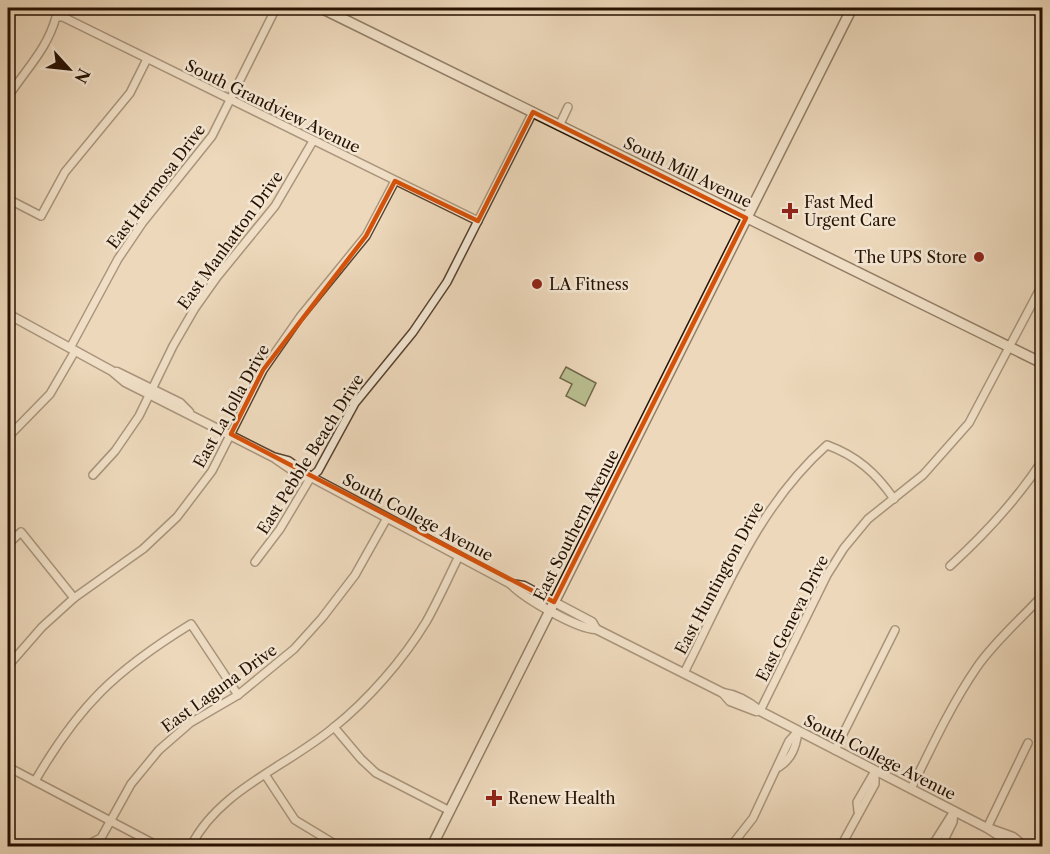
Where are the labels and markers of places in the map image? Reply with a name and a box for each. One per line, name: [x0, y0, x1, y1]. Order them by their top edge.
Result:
place label: Fast Med Urgent Care: [804, 192, 896, 230]
marker: Fast Med Urgent Care: [781, 202, 799, 220]
place label: The UPS Store: [854, 247, 967, 267]
marker: The UPS Store: [972, 250, 986, 264]
place label: LA Fitness: [549, 274, 629, 294]
marker: LA Fitness: [530, 277, 544, 291]
place label: Renew Health: [508, 788, 615, 808]
marker: Renew Health: [485, 789, 503, 807]

